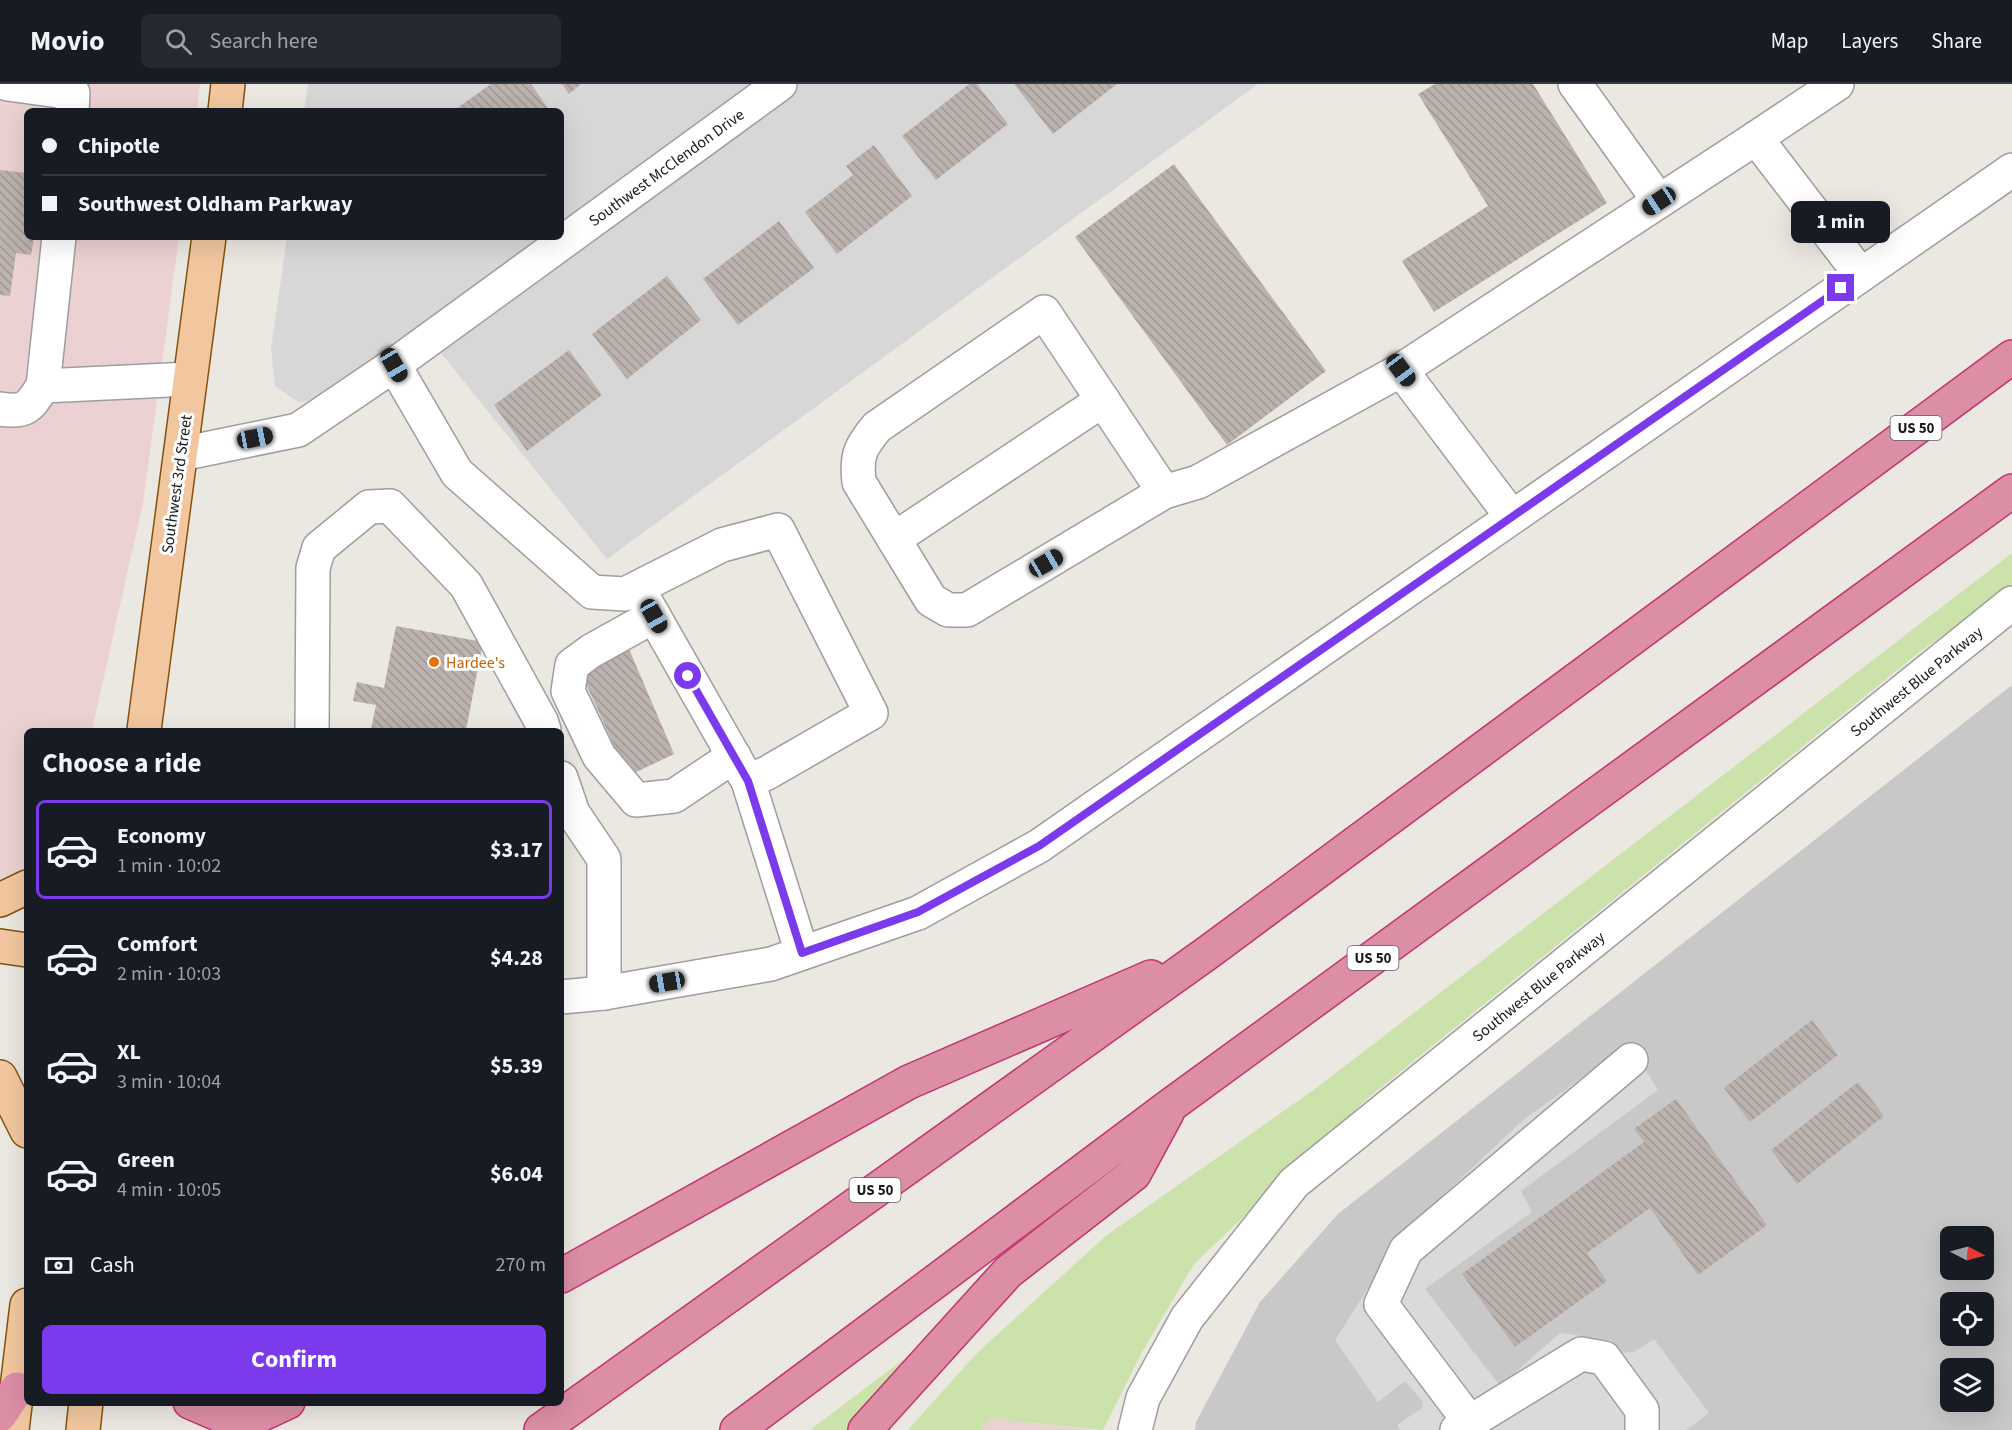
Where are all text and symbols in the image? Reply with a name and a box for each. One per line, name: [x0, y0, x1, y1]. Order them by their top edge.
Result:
search box: [141, 14, 561, 68]
text: Movio: [30, 21, 105, 61]
icon: search: [162, 25, 195, 58]
text: Search here: [210, 25, 318, 57]
text: Map: [1771, 26, 1808, 56]
text: Layers: [1841, 26, 1898, 56]
text: Share: [1931, 26, 1982, 56]
street label: Southwest McClendon Drive: [584, 104, 749, 232]
text: Chipotle: [78, 130, 160, 162]
car: [1639, 184, 1679, 218]
text: Southwest Oldham Parkway: [78, 188, 352, 220]
callout: 1 min: [1792, 201, 1890, 243]
text: 1 min: [1816, 208, 1865, 236]
route end: [1827, 274, 1854, 301]
car: [377, 345, 411, 385]
car: [1383, 350, 1419, 390]
street label: Southwest 3rd Street: [156, 413, 198, 555]
road number: US 50: [1890, 416, 1942, 440]
car: [236, 426, 274, 450]
car: [1026, 546, 1066, 580]
car: [637, 596, 671, 636]
street label: Southwest Blue Parkway: [1846, 621, 1988, 742]
place label: Hardee's: [446, 652, 505, 674]
marker: Hardee's: [427, 655, 441, 669]
route start: [674, 662, 701, 689]
text: Choose a ride: [42, 744, 202, 783]
text: Economy: [117, 820, 206, 852]
icon: car: [45, 823, 99, 877]
text: $3.17: [490, 834, 543, 866]
text: 1 min · 10:02: [117, 852, 221, 880]
street label: Southwest Blue Parkway: [1468, 926, 1610, 1047]
text: Comfort: [117, 928, 198, 960]
icon: car: [45, 931, 99, 985]
text: $4.28: [490, 942, 543, 974]
road number: US 50: [1348, 946, 1398, 970]
text: 2 min · 10:03: [117, 960, 221, 988]
car: [648, 970, 686, 994]
text: XL: [117, 1036, 141, 1068]
icon: car: [45, 1039, 99, 1093]
text: $5.39: [490, 1050, 543, 1082]
text: 3 min · 10:04: [117, 1068, 221, 1096]
text: Green: [117, 1144, 175, 1176]
icon: car: [45, 1147, 99, 1201]
text: $6.04: [490, 1158, 543, 1190]
text: 4 min · 10:05: [117, 1176, 221, 1204]
road number: US 50: [850, 1178, 900, 1202]
north arrow: [1940, 1226, 1994, 1280]
map controls: [1940, 1226, 1994, 1412]
icon: cash: [42, 1249, 75, 1282]
text: Cash: [90, 1249, 135, 1281]
text: 270 m: [496, 1251, 546, 1279]
button: locate: [1940, 1292, 1994, 1346]
button: Confirm: [42, 1325, 546, 1394]
button: layers: [1940, 1358, 1994, 1412]

